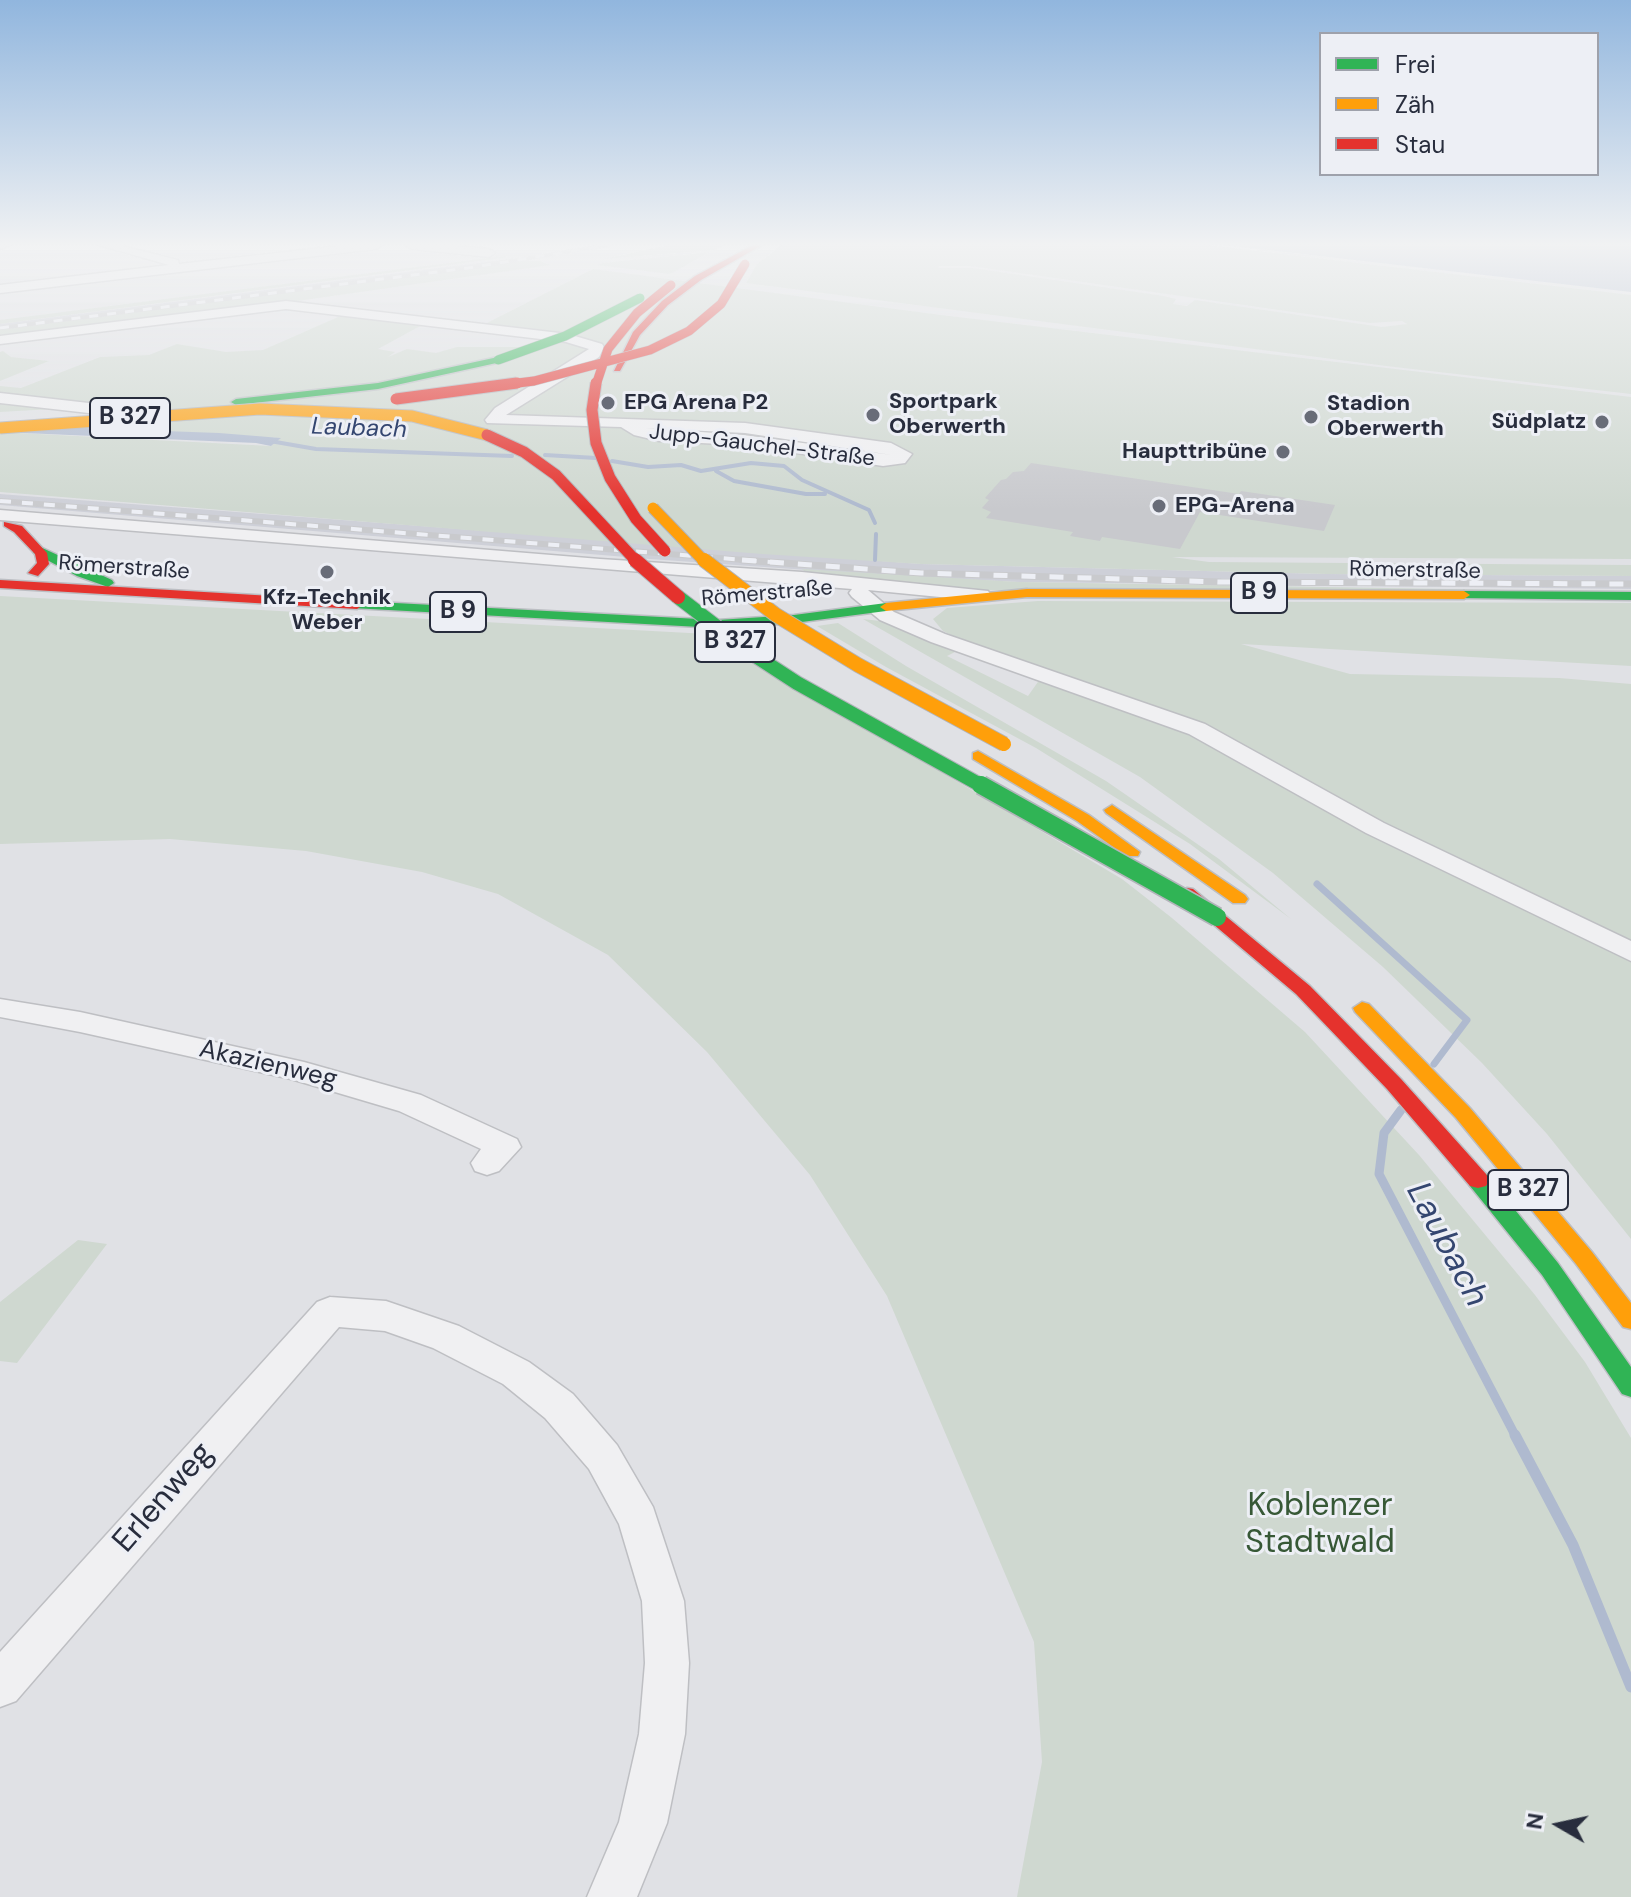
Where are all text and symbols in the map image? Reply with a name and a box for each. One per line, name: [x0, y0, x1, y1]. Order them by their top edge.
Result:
legend: [1319, 32, 1599, 176]
text: Frei: [1395, 49, 1436, 80]
text: Zäh: [1395, 89, 1435, 120]
text: Stau: [1395, 129, 1445, 160]
place label: Sportpark Oberwerth: [889, 389, 1006, 440]
place label: EPG Arena P2: [624, 390, 768, 416]
place label: Stadion Oberwerth: [1327, 391, 1444, 442]
marker: EPG Arena P2: [599, 394, 617, 412]
road number: B 327: [90, 398, 170, 438]
marker: Sportpark Oberwerth: [864, 406, 882, 424]
marker: Stadion Oberwerth: [1302, 408, 1320, 426]
place label: Südplatz: [1491, 409, 1586, 435]
water label: Laubach: [311, 413, 407, 445]
marker: Südplatz: [1593, 413, 1611, 431]
street label: Jupp-Gauchel-Straße: [648, 419, 876, 473]
place label: Haupttribüne: [1122, 439, 1267, 465]
marker: Haupttribüne: [1274, 443, 1292, 461]
place label: EPG-Arena: [1175, 493, 1295, 519]
marker: EPG-Arena: [1150, 497, 1168, 515]
street label: Römerstraße: [57, 550, 191, 586]
street label: Römerstraße: [1349, 557, 1481, 585]
marker: Kfz-Technik Weber: [318, 563, 336, 581]
road number: B 9: [1231, 573, 1287, 613]
street label: Römerstraße: [700, 575, 834, 613]
place label: Kfz-Technik Weber: [263, 585, 391, 636]
road number: B 9: [430, 592, 486, 632]
road number: B 327: [695, 622, 775, 662]
street label: Akazienweg: [196, 1034, 340, 1096]
road number: B 327: [1488, 1170, 1568, 1210]
water label: Laubach: [1396, 1176, 1496, 1314]
street label: Erlenweg: [106, 1435, 222, 1561]
park label: Koblenzer Stadtwald: [1245, 1488, 1395, 1563]
north arrow: [1519, 1785, 1599, 1865]
text: N: [1519, 1811, 1550, 1831]

